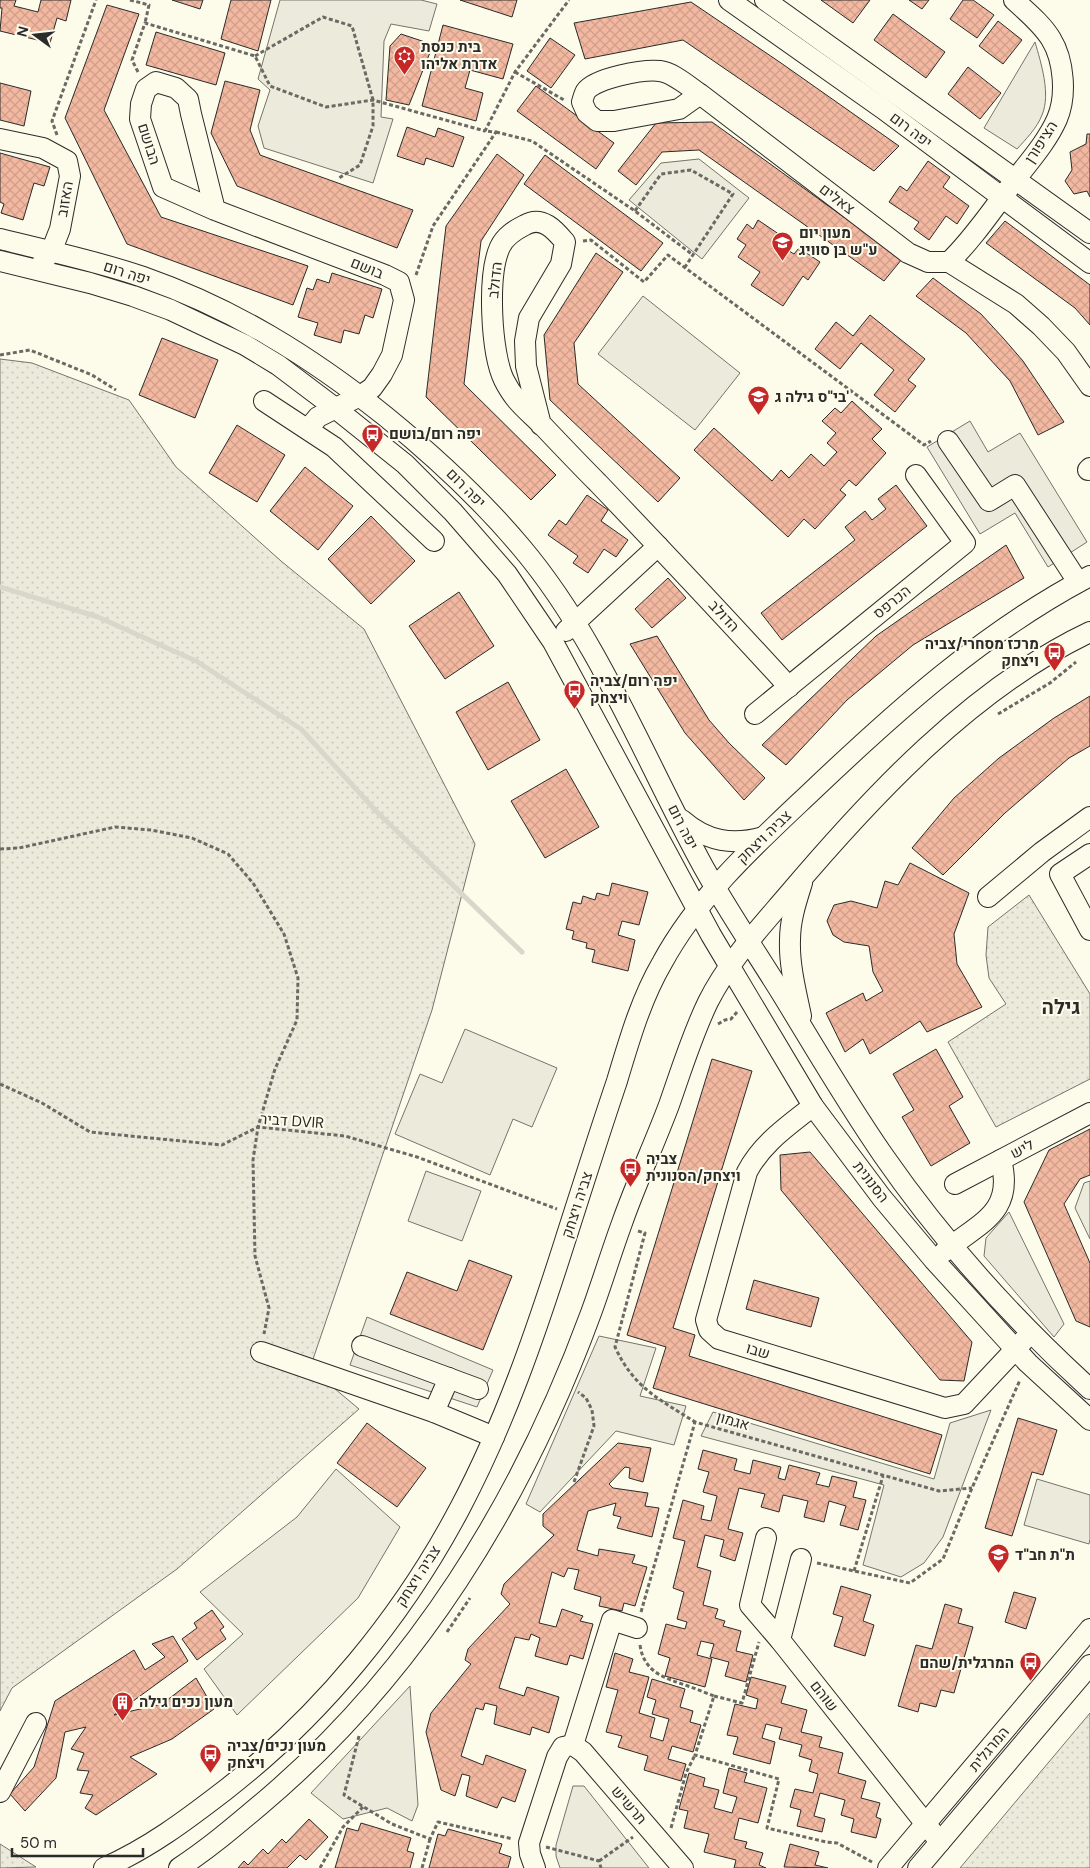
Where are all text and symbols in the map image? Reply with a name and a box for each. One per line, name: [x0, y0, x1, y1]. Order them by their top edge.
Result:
north arrow: [10, 10, 60, 60]
text: N: [12, 24, 32, 39]
place label: בית כנסת אדרת אליהו: [421, 37, 497, 74]
synagogue icon: בית כנסת אדרת אליהו: [393, 44, 417, 75]
street label: יפה רום: [886, 108, 936, 152]
street label: הציפורן: [1020, 117, 1062, 167]
street label: הבושם: [133, 121, 165, 167]
street label: האזוב: [52, 179, 78, 219]
street label: צאלים: [815, 179, 859, 219]
place label: מעון יום ע"ש בן סוויג: [799, 223, 878, 260]
school or university icon: מעון יום ע"ש בן סוויג: [771, 230, 795, 261]
street label: בושם: [348, 252, 386, 284]
street label: יפה רום: [101, 256, 153, 290]
street label: הדולב: [483, 261, 507, 299]
school or university icon: בי"ס גילה ג': [747, 385, 771, 416]
place label: בי"ס גילה ג': [775, 387, 849, 407]
bus stop icon: יפה רום/בושם: [361, 422, 385, 453]
place label: יפה רום/בושם: [389, 424, 481, 444]
street label: יפה רום: [442, 464, 490, 512]
street label: הכרפס: [869, 581, 915, 623]
street label: הדולב: [704, 596, 744, 636]
place label: מרכז מסחרי/צביה ויצחק: [925, 634, 1039, 671]
bus stop icon: מרכז מסחרי/צביה ויצחק: [1043, 641, 1067, 672]
place label: יפה רום/צביה ויצחק: [590, 671, 678, 708]
bus stop icon: יפה רום/צביה ויצחק: [562, 678, 586, 709]
street label: יפה רום: [663, 801, 703, 853]
street label: צביה ויצחק: [732, 806, 796, 868]
district label: גילה: [1042, 994, 1080, 1020]
street label: דביר DVIR: [259, 1109, 325, 1133]
street label: ליש: [1007, 1134, 1038, 1163]
place label: צביה ויצחק/הסנונית: [646, 1149, 741, 1186]
bus stop icon: צביה ויצחק/הסנונית: [618, 1156, 642, 1187]
street label: הסנונית: [848, 1157, 894, 1207]
street label: צביה ויצחק: [557, 1169, 597, 1241]
street label: שבו: [743, 1338, 773, 1364]
street label: אגמון: [714, 1407, 752, 1435]
street label: צביה ויצחק: [391, 1542, 445, 1610]
school or university icon: ת"ת חב"ד: [987, 1543, 1011, 1574]
place label: ת"ת חב"ד: [1015, 1545, 1075, 1565]
bus stop icon: המרגלית/שהם: [1018, 1651, 1042, 1682]
place label: המרגלית/שהם: [919, 1653, 1014, 1673]
street label: שוהם: [805, 1676, 843, 1716]
building icon: מעון נכים גילה: [111, 1690, 135, 1721]
place label: מעון נכים גילה: [139, 1692, 233, 1712]
street label: המרגלית: [964, 1722, 1014, 1776]
place label: מעון נכים/צביה ויצחק: [227, 1736, 326, 1773]
bus stop icon: מעון נכים/צביה ויצחק: [199, 1743, 223, 1774]
street label: תרשיש: [607, 1781, 651, 1829]
scale bar: [12, 1826, 144, 1858]
text: 50 m: [20, 1833, 57, 1853]

